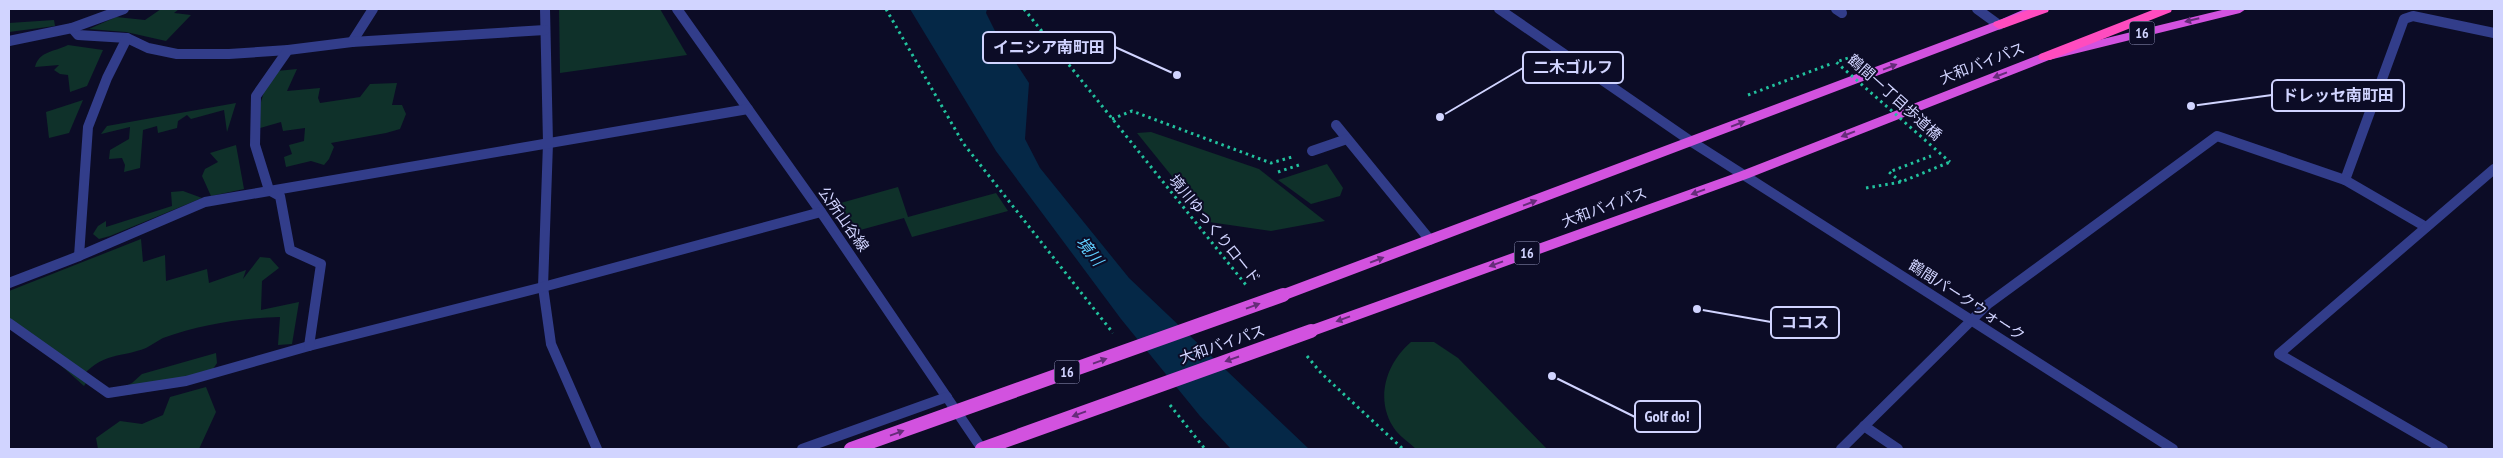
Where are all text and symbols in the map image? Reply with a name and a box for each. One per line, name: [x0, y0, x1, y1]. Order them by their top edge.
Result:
one-way arrow: [2185, 17, 2200, 25]
road number: 16: [2130, 22, 2154, 44]
callout: イニシア南町田: [983, 32, 1115, 63]
text: イニシア南町田: [993, 37, 1105, 57]
street label: 大和バイパス: [1937, 38, 2027, 88]
street label: 鶴間一丁目歩道橋: [1844, 50, 1946, 144]
callout: 二木ゴルフ: [1523, 52, 1623, 83]
text: 二木ゴルフ: [1533, 57, 1613, 77]
one-way arrow: [1882, 62, 1897, 70]
one-way arrow: [1992, 72, 2007, 79]
callout: ドレッセ南町田: [2272, 80, 2404, 111]
text: ドレッセ南町田: [2282, 85, 2394, 105]
one-way arrow: [1731, 120, 1745, 128]
one-way arrow: [1840, 130, 1855, 138]
street label: 境川ゆっくりロード: [1165, 171, 1265, 287]
street label: 公所山谷線: [815, 183, 873, 255]
street label: 大和バイパス: [1559, 183, 1649, 231]
one-way arrow: [1690, 188, 1705, 196]
one-way arrow: [1522, 199, 1537, 206]
water label: 境川: [1072, 232, 1109, 271]
road number: 16: [1514, 242, 1540, 264]
street label: 鶴間パークウォーク: [1905, 255, 2029, 345]
one-way arrow: [1370, 256, 1385, 263]
one-way arrow: [1488, 260, 1503, 268]
one-way arrow: [1246, 302, 1261, 310]
callout: ココス: [1771, 307, 1839, 338]
text: ココス: [1781, 312, 1829, 332]
one-way arrow: [1335, 315, 1350, 323]
street label: 大和バイパス: [1176, 320, 1268, 368]
one-way arrow: [1224, 355, 1239, 363]
one-way arrow: [1093, 357, 1108, 365]
road number: 16: [1054, 361, 1080, 384]
callout: Golf do!: [1635, 401, 1700, 432]
text: Golf do!: [1645, 406, 1689, 426]
one-way arrow: [1071, 410, 1086, 418]
one-way arrow: [890, 429, 905, 436]

